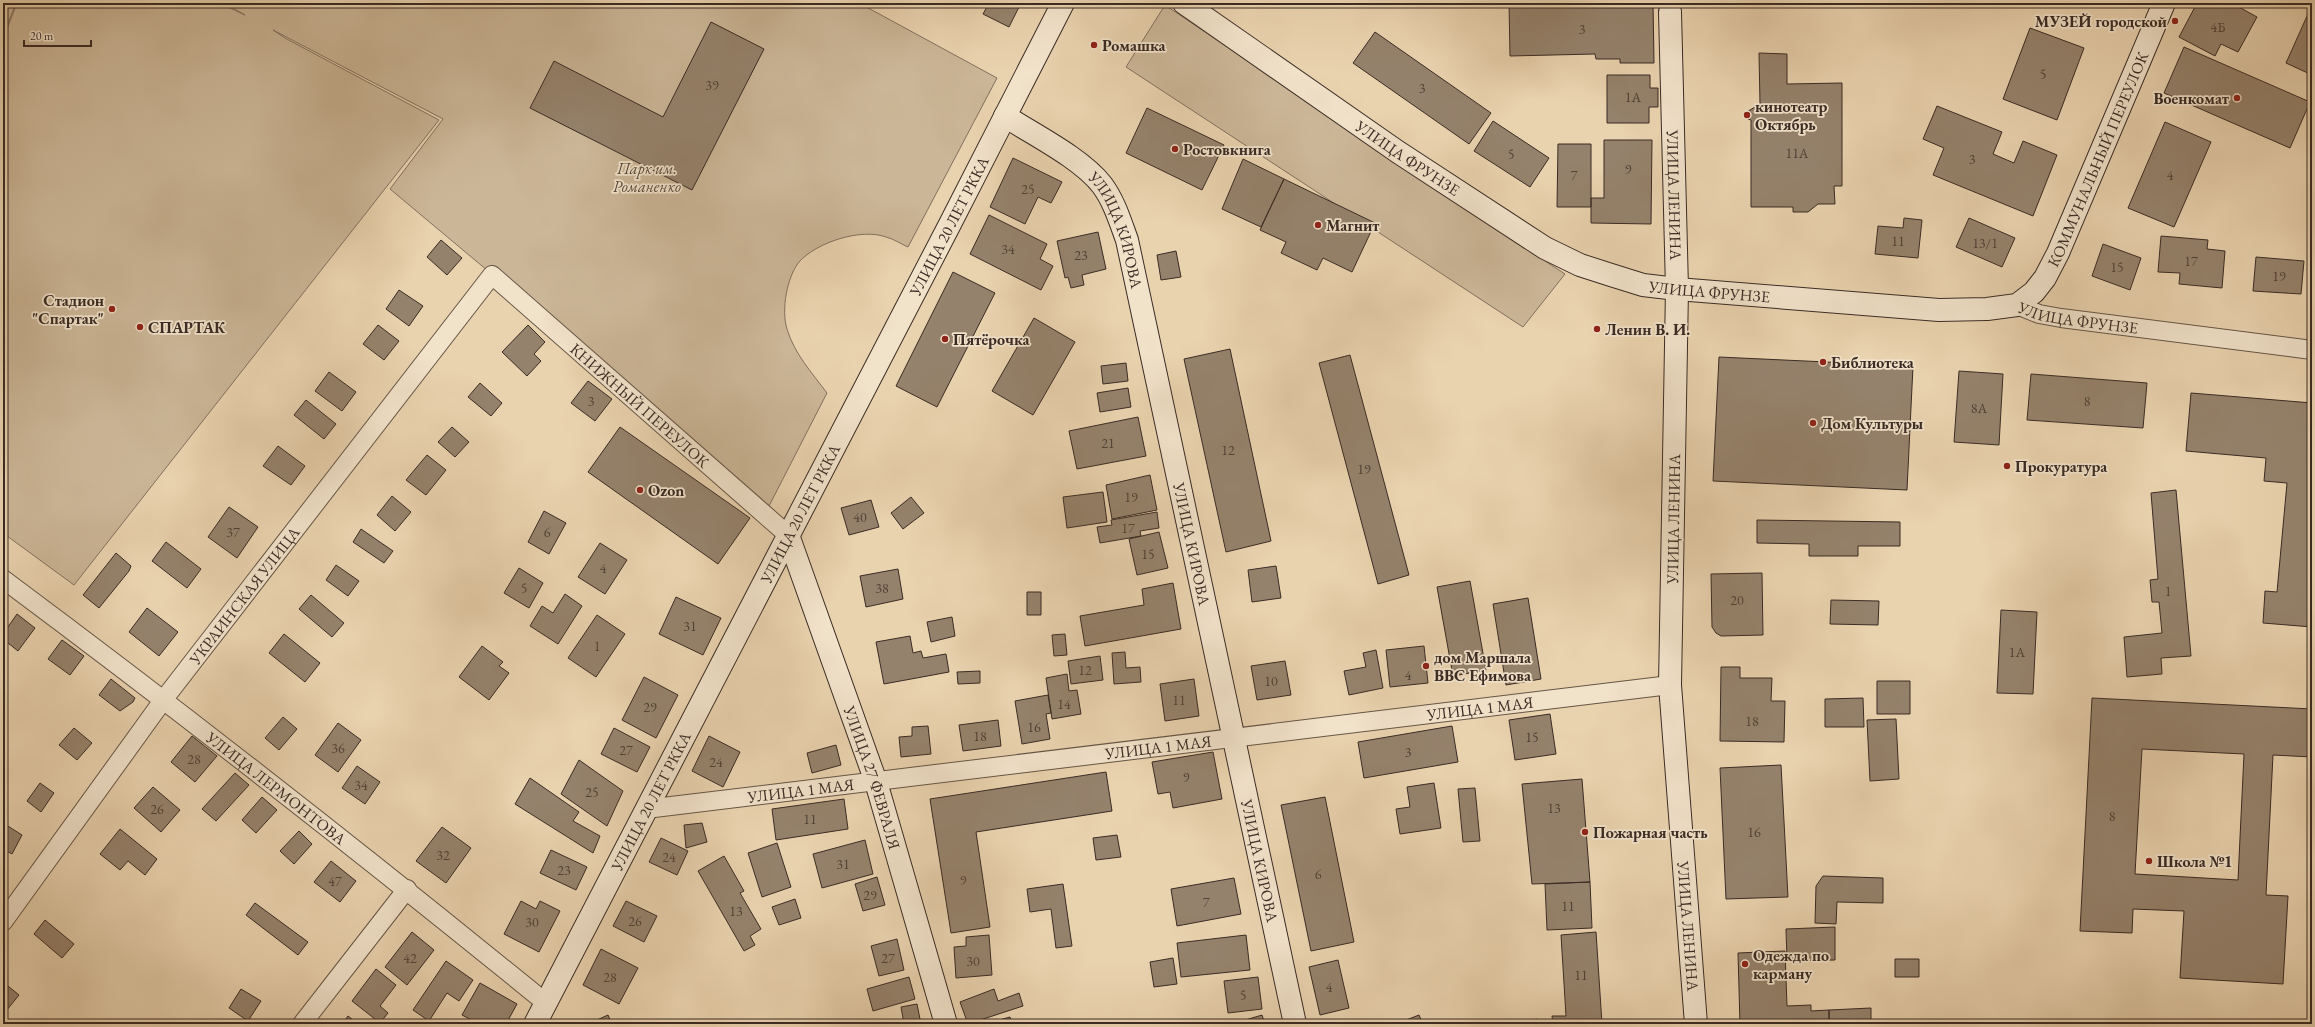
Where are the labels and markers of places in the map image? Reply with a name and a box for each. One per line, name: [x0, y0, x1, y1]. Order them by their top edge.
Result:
place label: МУЗЕЙ городской: [2035, 11, 2168, 32]
marker: МУЗЕЙ городской: [2170, 16, 2180, 26]
place label: Ромашка: [1102, 35, 1167, 56]
marker: Ромашка: [1089, 40, 1099, 50]
place label: Военкомат: [2154, 88, 2230, 109]
marker: Военкомат: [2232, 93, 2242, 103]
place label: кинотеатр Октябрь: [1755, 96, 1827, 135]
marker: кинотеатр Октябрь: [1742, 110, 1752, 120]
place label: Ростовкнига: [1183, 139, 1272, 160]
marker: Ростовкнига: [1170, 144, 1180, 154]
place label: Магнит: [1326, 215, 1380, 236]
marker: Магнит: [1313, 220, 1323, 230]
place label: Стадион "Спартак": [32, 290, 104, 329]
marker: Стадион "Спартак": [107, 304, 117, 314]
place label: СПАРТАК: [148, 317, 226, 338]
place label: Ленин В. И.: [1605, 319, 1690, 340]
marker: СПАРТАК: [135, 322, 145, 332]
marker: Ленин В. И.: [1592, 324, 1602, 334]
place label: Пятёрочка: [953, 329, 1031, 350]
marker: Пятёрочка: [940, 334, 950, 344]
place label: Библиотека: [1831, 352, 1915, 373]
marker: Библиотека: [1818, 357, 1828, 367]
place label: Дом Культуры: [1821, 413, 1924, 434]
marker: Дом Культуры: [1808, 418, 1818, 428]
place label: Прокуратура: [2015, 456, 2108, 477]
marker: Прокуратура: [2002, 461, 2012, 471]
place label: Ozon: [648, 480, 684, 501]
marker: Ozon: [635, 485, 645, 495]
place label: дом Маршала ВВС Ефимова: [1434, 647, 1532, 686]
marker: дом Маршала ВВС Ефимова: [1421, 661, 1431, 671]
place label: Пожарная часть: [1593, 822, 1708, 843]
marker: Пожарная часть: [1580, 827, 1590, 837]
place label: Школа №1: [2157, 851, 2233, 872]
marker: Школа №1: [2144, 856, 2154, 866]
place label: Одежда по карману: [1753, 945, 1829, 984]
marker: Одежда по карману: [1740, 959, 1750, 969]

